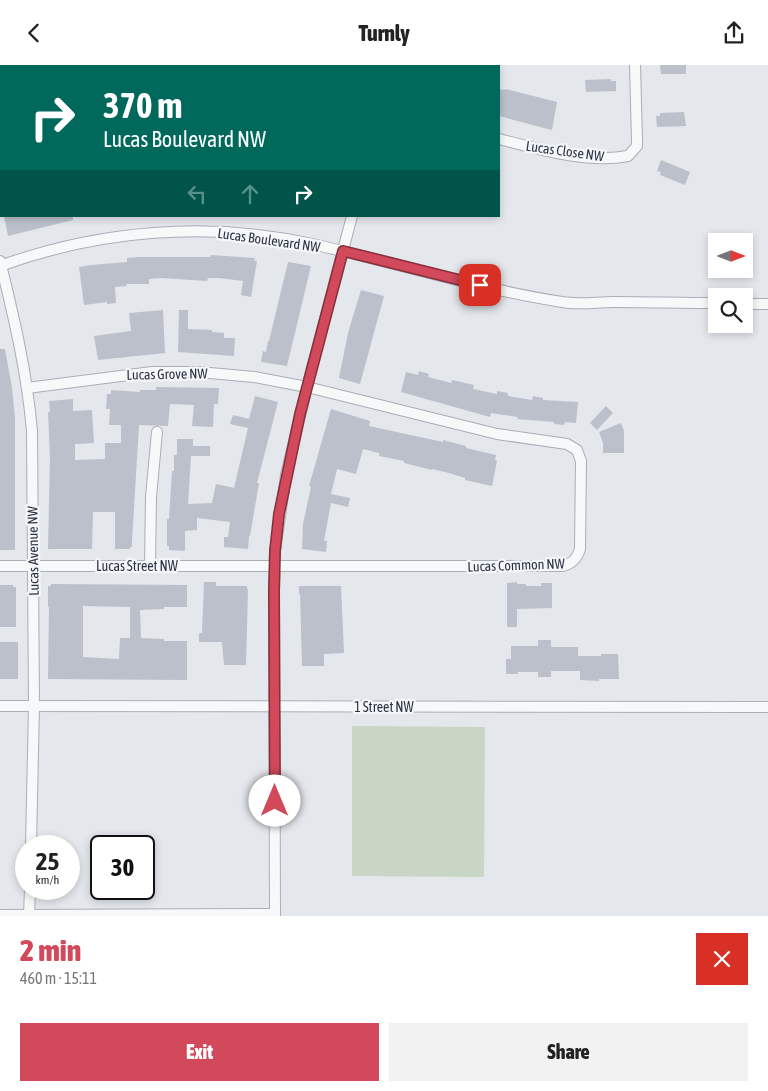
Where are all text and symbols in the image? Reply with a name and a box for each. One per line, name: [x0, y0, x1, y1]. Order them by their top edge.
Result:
icon: back: [20, 19, 48, 47]
icon: share: [720, 19, 748, 47]
text: Turnly: [358, 20, 410, 46]
icon: right: [20, 85, 85, 150]
text: 370 m: [103, 85, 182, 125]
text: Lucas Boulevard NW: [103, 126, 266, 152]
street label: Lucas Close NW: [525, 138, 606, 165]
icon: left: [183, 180, 211, 208]
icon: ahead: [236, 180, 264, 208]
icon: right: [289, 180, 317, 208]
street label: Lucas Boulevard NW: [217, 225, 322, 255]
north arrow: [708, 233, 752, 277]
map controls: [708, 233, 753, 333]
pin: [459, 264, 501, 306]
icon: arrive: [466, 271, 494, 299]
button: search: [708, 288, 753, 333]
street label: Lucas Grove NW: [126, 365, 208, 383]
street label: Lucas Avenue NW: [24, 505, 42, 596]
street label: Lucas Common NW: [467, 555, 566, 575]
street label: Lucas Street NW: [96, 558, 179, 574]
street label: 1 Street NW: [354, 699, 415, 715]
position arrow: [248, 774, 300, 826]
speed limit sign: 30: [90, 835, 155, 900]
text: 25: [36, 847, 59, 875]
text: km/h: [36, 873, 59, 887]
text: 2 min: [20, 933, 81, 967]
button: close: [696, 933, 748, 985]
text: 460 m · 15:11: [20, 969, 97, 987]
button: Exit: [20, 1023, 379, 1081]
button: Share: [389, 1023, 748, 1081]

